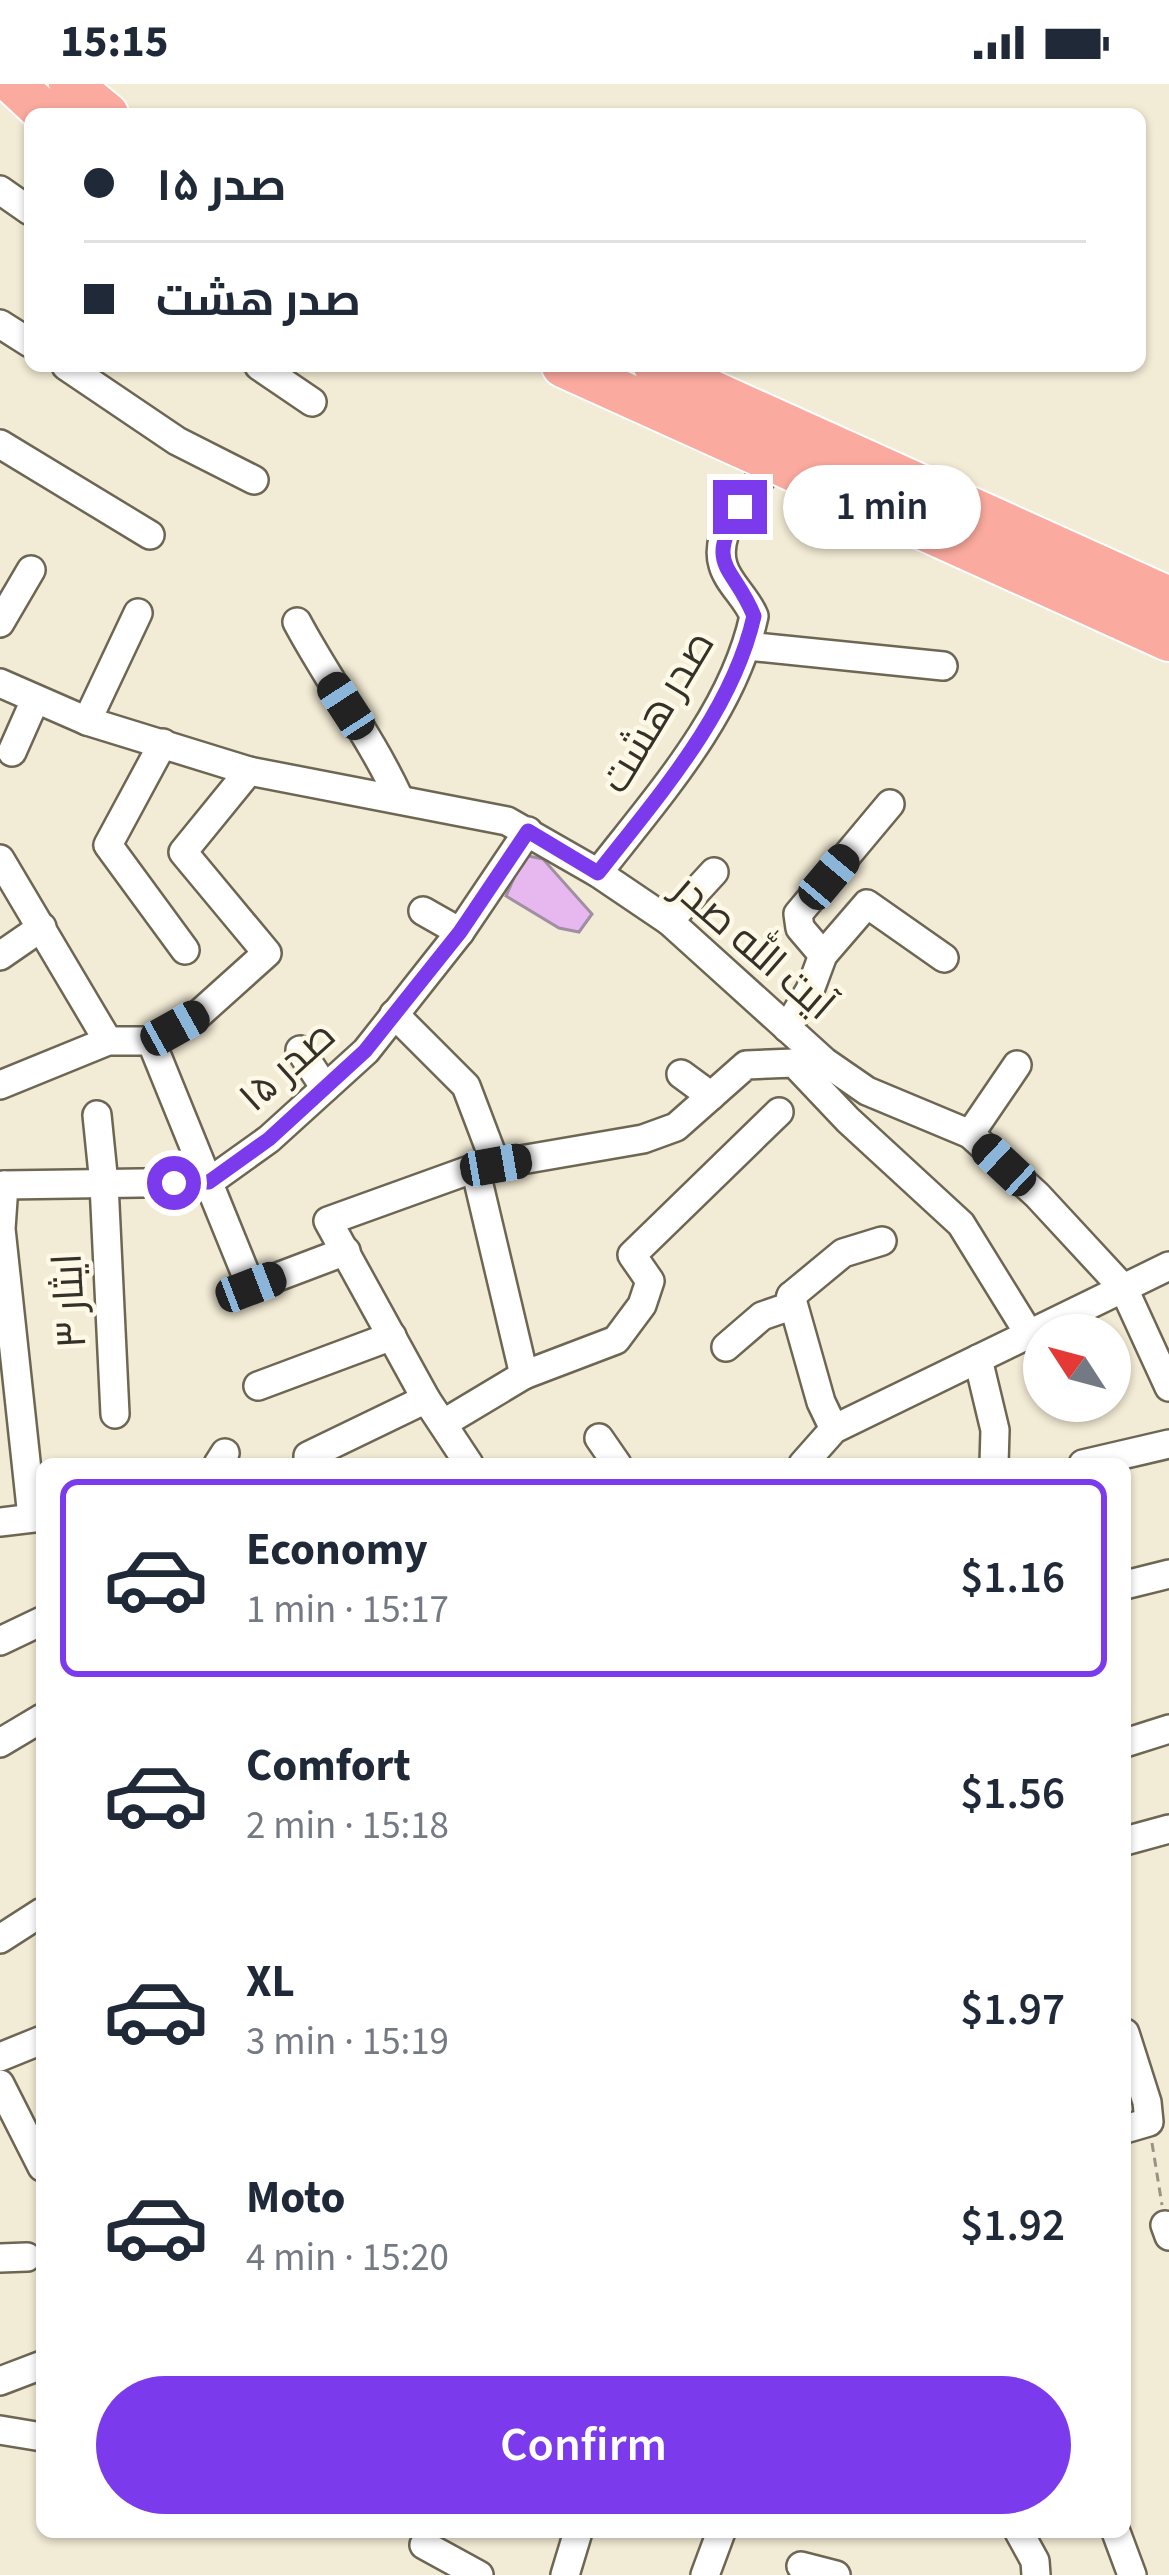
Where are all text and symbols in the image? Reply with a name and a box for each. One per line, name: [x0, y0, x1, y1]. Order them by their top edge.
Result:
text: 15:15: [60, 10, 169, 74]
text: صدر ۱۵: [156, 154, 286, 218]
text: صدر هشت: [156, 269, 361, 333]
callout: 1 min: [782, 465, 980, 549]
text: 1 min: [836, 479, 928, 535]
route end: [713, 480, 767, 534]
street label: صدر هشت: [586, 619, 730, 805]
car: [311, 666, 381, 746]
car: [792, 838, 866, 916]
street label: آیت الله صدر: [658, 859, 848, 1035]
car: [135, 995, 215, 1061]
street label: صدر ۱۵: [226, 1007, 349, 1126]
car: [965, 1127, 1043, 1203]
car: [457, 1141, 535, 1189]
route start: [147, 1156, 201, 1210]
street label: ایثار ۳: [38, 1252, 102, 1350]
car: [211, 1257, 291, 1317]
north arrow: [1023, 1314, 1131, 1422]
map controls: [1023, 1314, 1131, 1422]
text: Economy: [246, 1518, 428, 1582]
icon: car: [102, 1524, 210, 1632]
text: $1.16: [960, 1546, 1065, 1610]
text: 1 min · 15:17: [246, 1582, 449, 1638]
text: Comfort: [246, 1734, 411, 1798]
icon: car: [102, 1740, 210, 1848]
text: $1.56: [960, 1762, 1065, 1826]
text: 2 min · 15:18: [246, 1798, 449, 1854]
text: XL: [246, 1950, 295, 2014]
icon: car: [102, 1956, 210, 2064]
text: $1.97: [960, 1978, 1065, 2042]
text: 3 min · 15:19: [246, 2014, 449, 2070]
text: Moto: [246, 2166, 345, 2230]
icon: car: [102, 2172, 210, 2280]
text: $1.92: [960, 2194, 1065, 2258]
text: 4 min · 15:20: [246, 2230, 449, 2286]
button: Confirm: [96, 2376, 1071, 2514]

